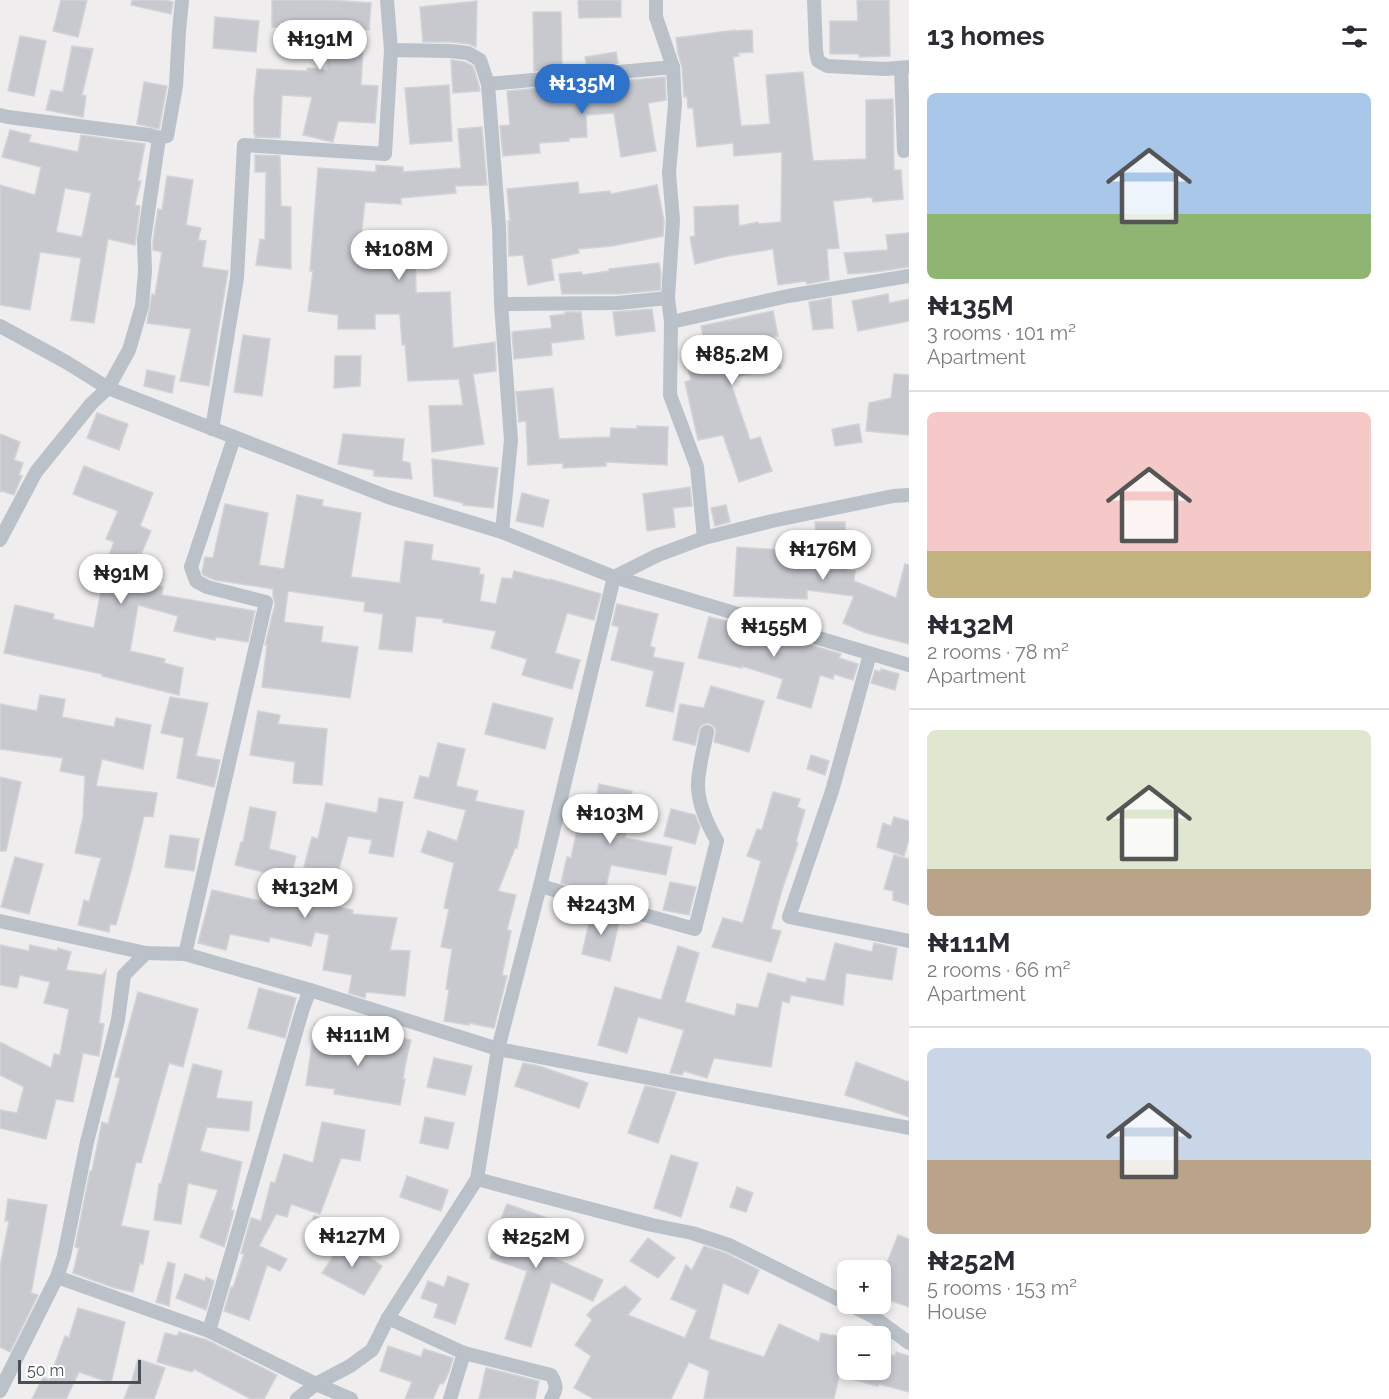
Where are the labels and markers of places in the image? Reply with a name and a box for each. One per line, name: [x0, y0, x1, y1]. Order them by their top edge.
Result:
pin: ₦191M: [278, 20, 362, 71]
pin: ₦135M: [540, 64, 624, 115]
pin: ₦108M: [357, 230, 441, 281]
pin: ₦85.2M: [683, 335, 781, 386]
pin: ₦176M: [781, 530, 865, 581]
pin: ₦91M: [85, 554, 157, 605]
pin: ₦155M: [732, 607, 816, 658]
pin: ₦103M: [568, 794, 652, 845]
pin: ₦132M: [263, 868, 347, 919]
pin: ₦243M: [559, 885, 643, 936]
pin: ₦111M: [316, 1016, 400, 1067]
pin: ₦127M: [310, 1217, 394, 1268]
pin: ₦252M: [494, 1218, 578, 1269]

